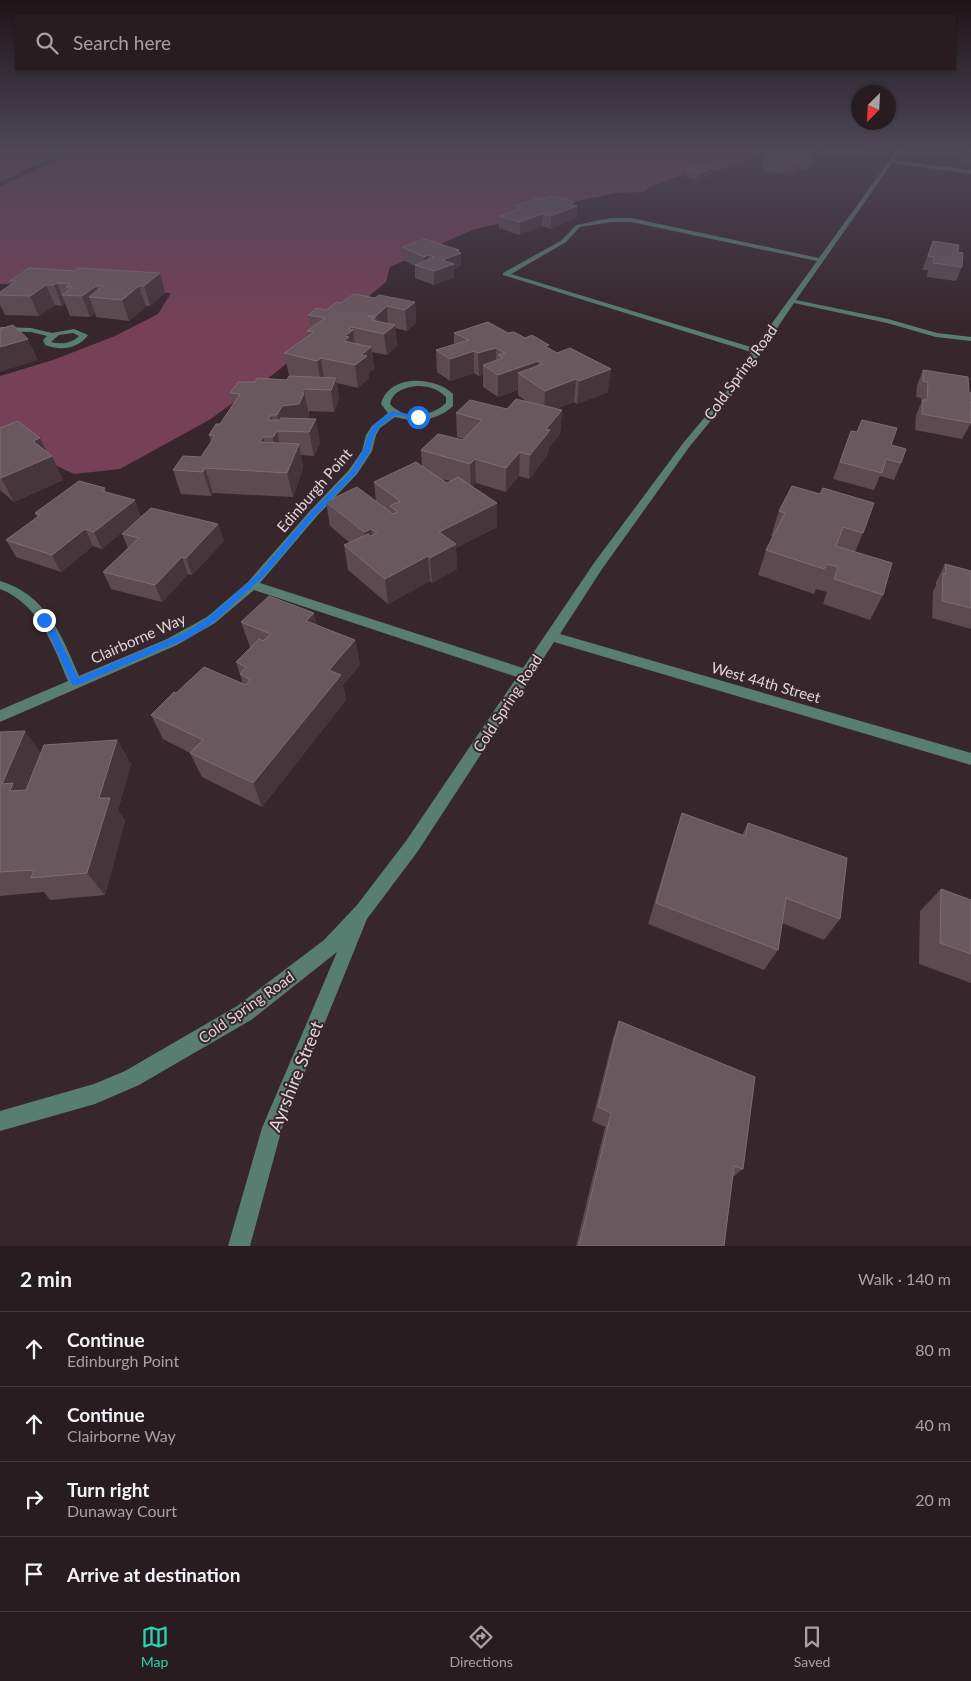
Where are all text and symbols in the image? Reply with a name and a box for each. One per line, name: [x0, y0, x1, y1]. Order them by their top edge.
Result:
search box: [15, 15, 956, 70]
icon: search: [33, 29, 61, 57]
text: Search here: [73, 31, 171, 54]
north arrow: [851, 85, 896, 130]
street label: Cold Spring Road: [700, 321, 780, 423]
route start: [407, 406, 430, 429]
street label: Edinburgh Point: [273, 444, 356, 536]
route end: [33, 609, 56, 632]
street label: Clairborne Way: [88, 609, 189, 667]
street label: Cold Spring Road: [469, 651, 545, 755]
street label: West 44th Street: [709, 658, 823, 706]
street label: Cold Spring Road: [195, 967, 297, 1047]
street label: Ayrshire Street: [263, 1017, 327, 1134]
text: 2 min: [20, 1266, 72, 1291]
text: Walk · 140 m: [858, 1269, 951, 1288]
text: Continue: [67, 1328, 145, 1351]
icon: ahead: [20, 1335, 48, 1363]
text: 80 m: [915, 1340, 951, 1359]
text: Edinburgh Point: [67, 1351, 179, 1370]
text: Continue: [67, 1403, 145, 1426]
icon: ahead: [20, 1410, 48, 1438]
text: 40 m: [915, 1415, 951, 1434]
text: Clairborne Way: [67, 1426, 176, 1445]
text: Turn right: [67, 1478, 149, 1501]
icon: right: [20, 1485, 48, 1513]
text: 20 m: [915, 1490, 951, 1509]
text: Dunaway Court: [67, 1501, 177, 1520]
icon: arrive: [20, 1560, 48, 1588]
text: Arrive at destination: [67, 1563, 240, 1586]
tab: Map: [141, 1623, 169, 1670]
tab: Directions: [450, 1623, 513, 1670]
tab: Saved: [794, 1623, 830, 1670]

